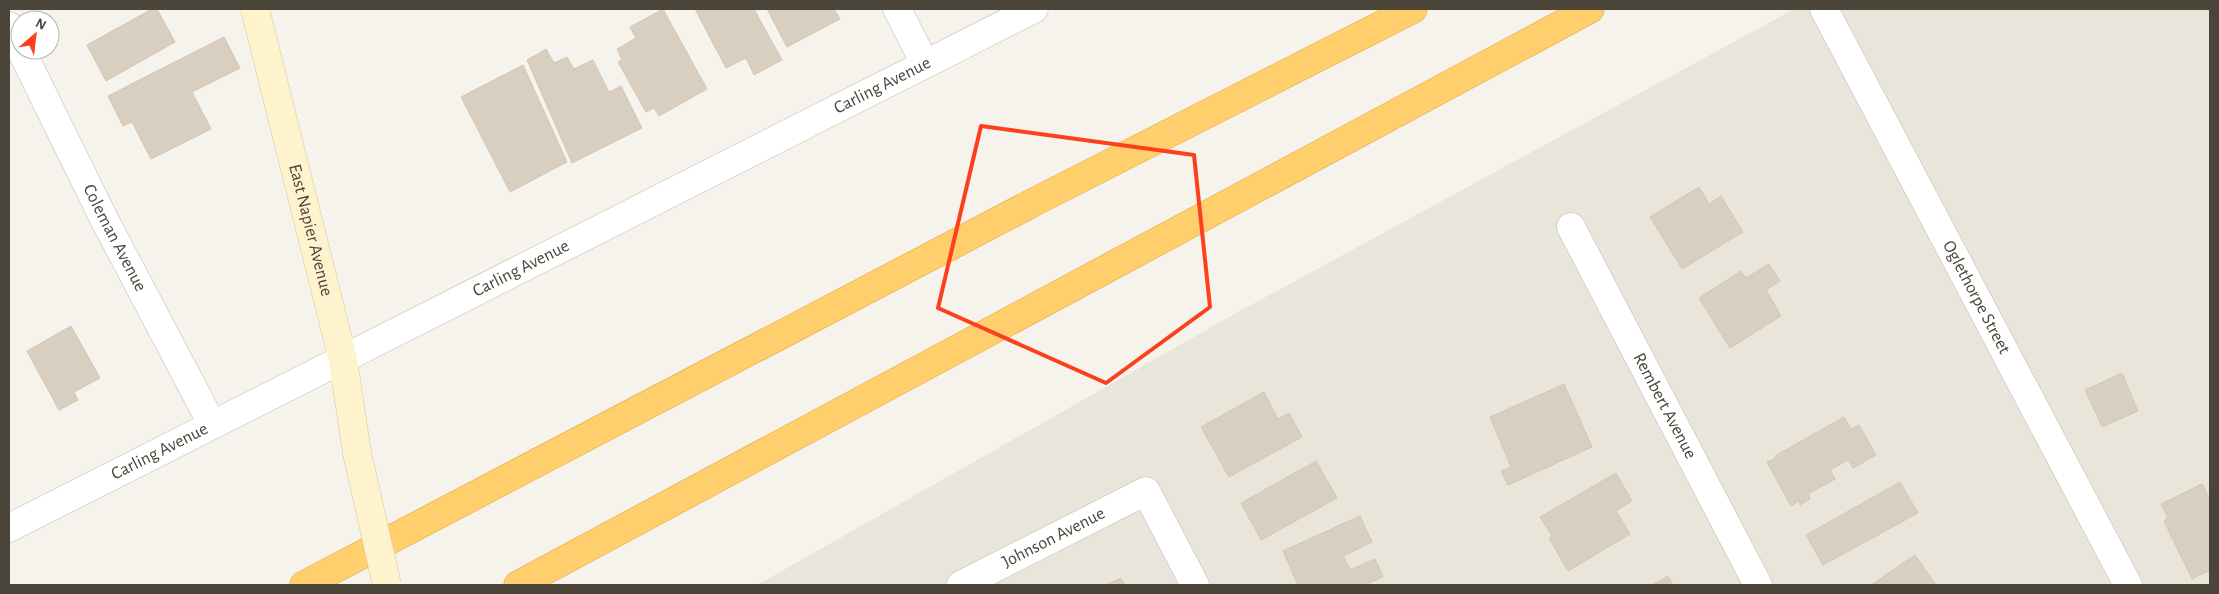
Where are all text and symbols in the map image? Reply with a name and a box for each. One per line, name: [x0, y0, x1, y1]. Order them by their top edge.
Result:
north arrow: [10, 10, 60, 60]
text: N: [33, 16, 48, 33]
street label: Carling Avenue: [831, 54, 934, 118]
street label: East Napier Avenue: [285, 162, 336, 298]
street label: Coleman Avenue: [79, 182, 150, 295]
street label: Carling Avenue: [470, 237, 572, 301]
street label: Oglethorpe Street: [1939, 238, 2014, 357]
street label: Rembert Avenue: [1630, 350, 1700, 462]
street label: Carling Avenue: [109, 420, 211, 484]
street label: Johnson Avenue: [999, 504, 1108, 571]

